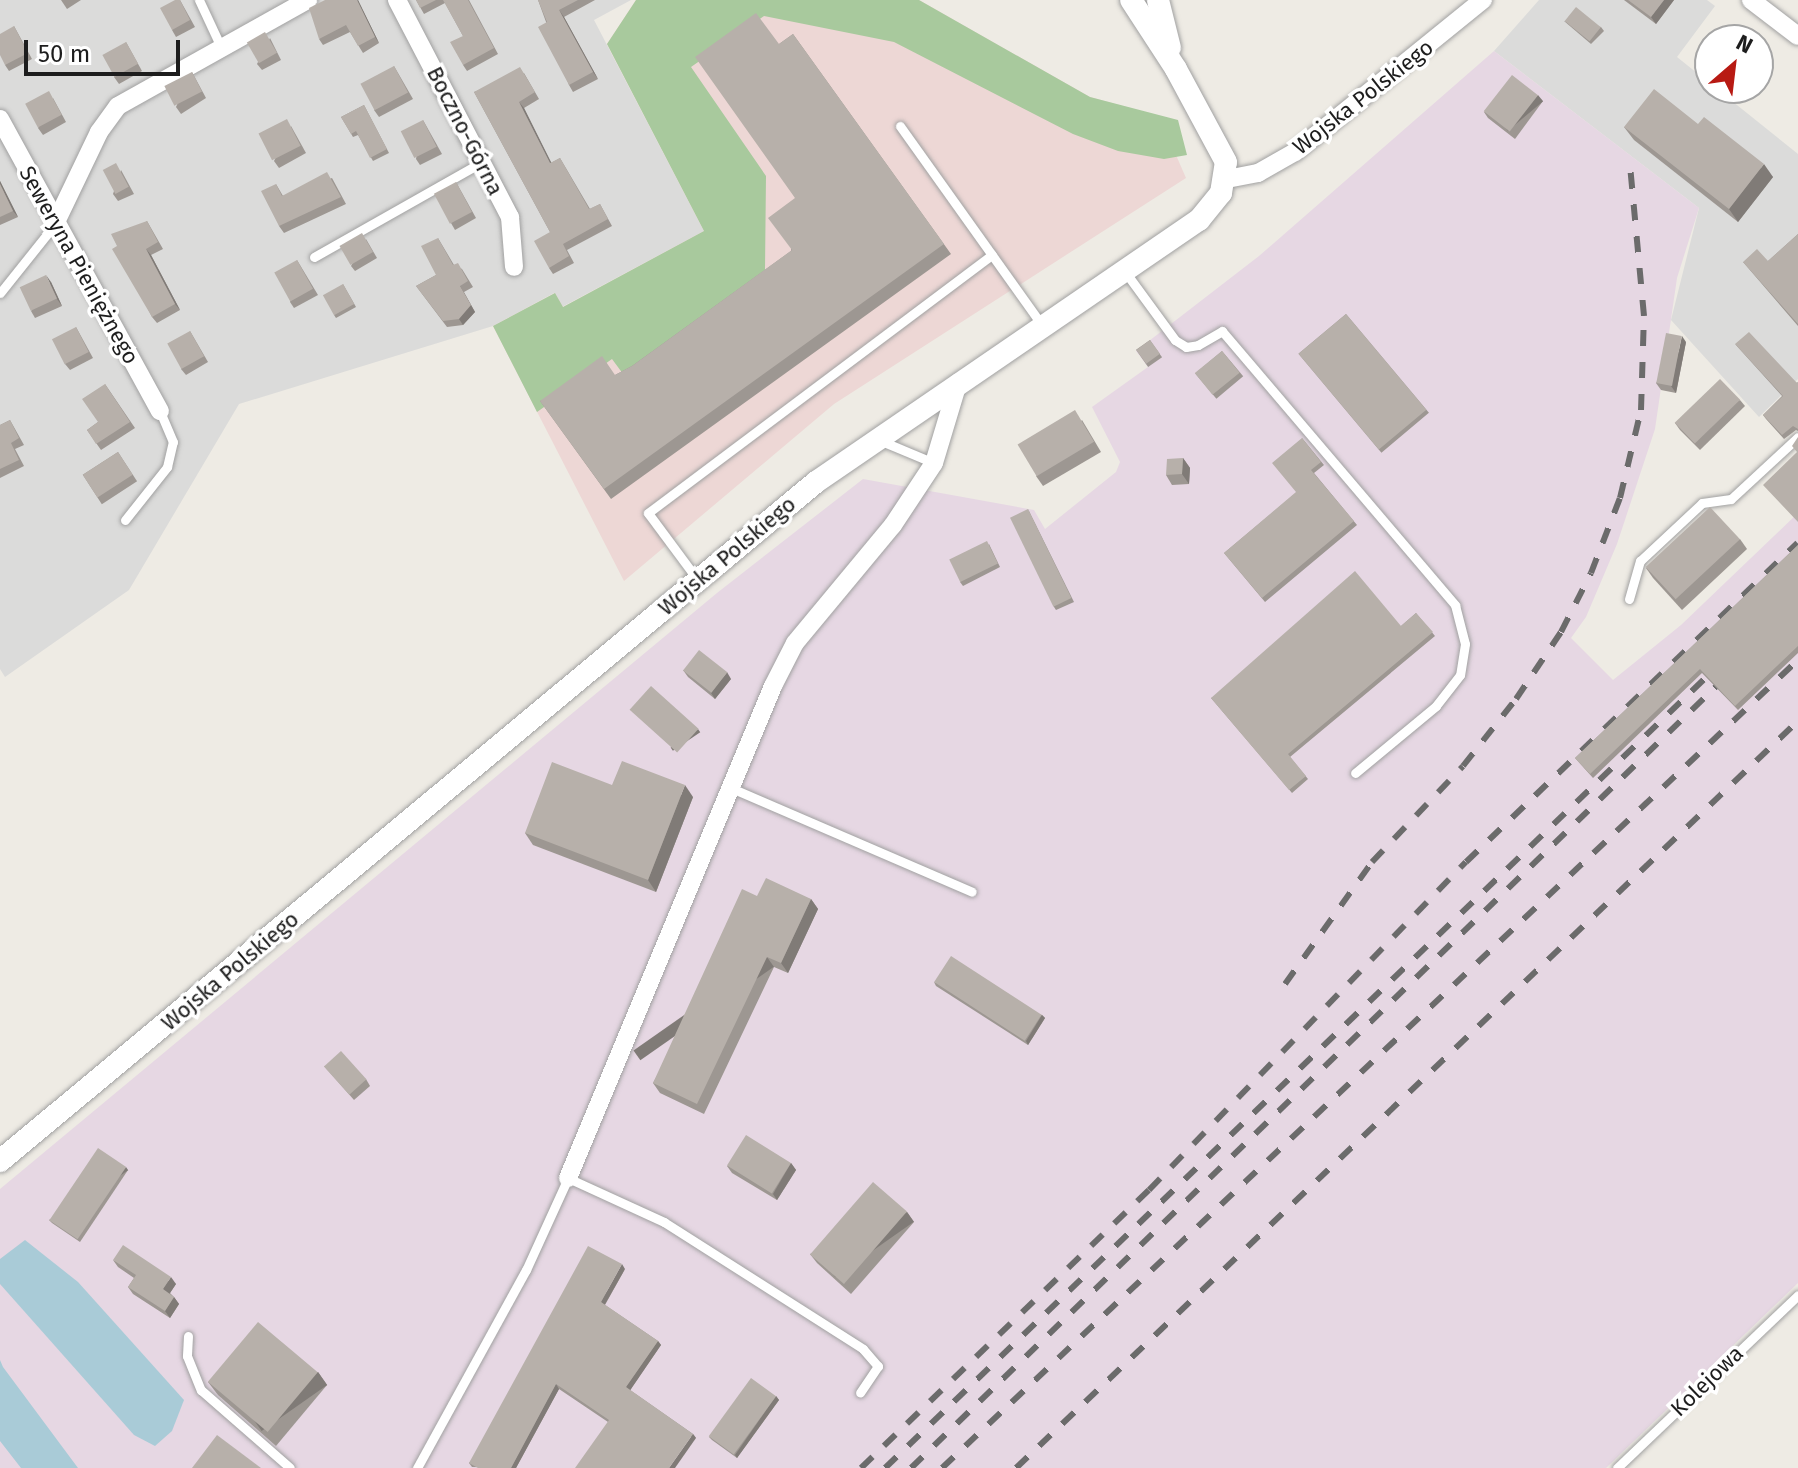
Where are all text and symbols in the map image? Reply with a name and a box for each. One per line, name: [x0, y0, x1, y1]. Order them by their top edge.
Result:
scale bar: [28, 24, 184, 74]
north arrow: [1694, 24, 1774, 104]
text: N: [1732, 29, 1757, 59]
street label: Wojska Polskiego: [1287, 34, 1439, 160]
text: 50 m: [38, 40, 90, 68]
street label: Boczno-Górna: [421, 62, 509, 200]
street label: Seweryna Pieniężnego: [14, 161, 144, 369]
street label: Wojska Polskiego: [653, 491, 801, 621]
street label: Wojska Polskiego: [156, 906, 304, 1036]
street label: Kolejowa: [1665, 1340, 1749, 1422]

